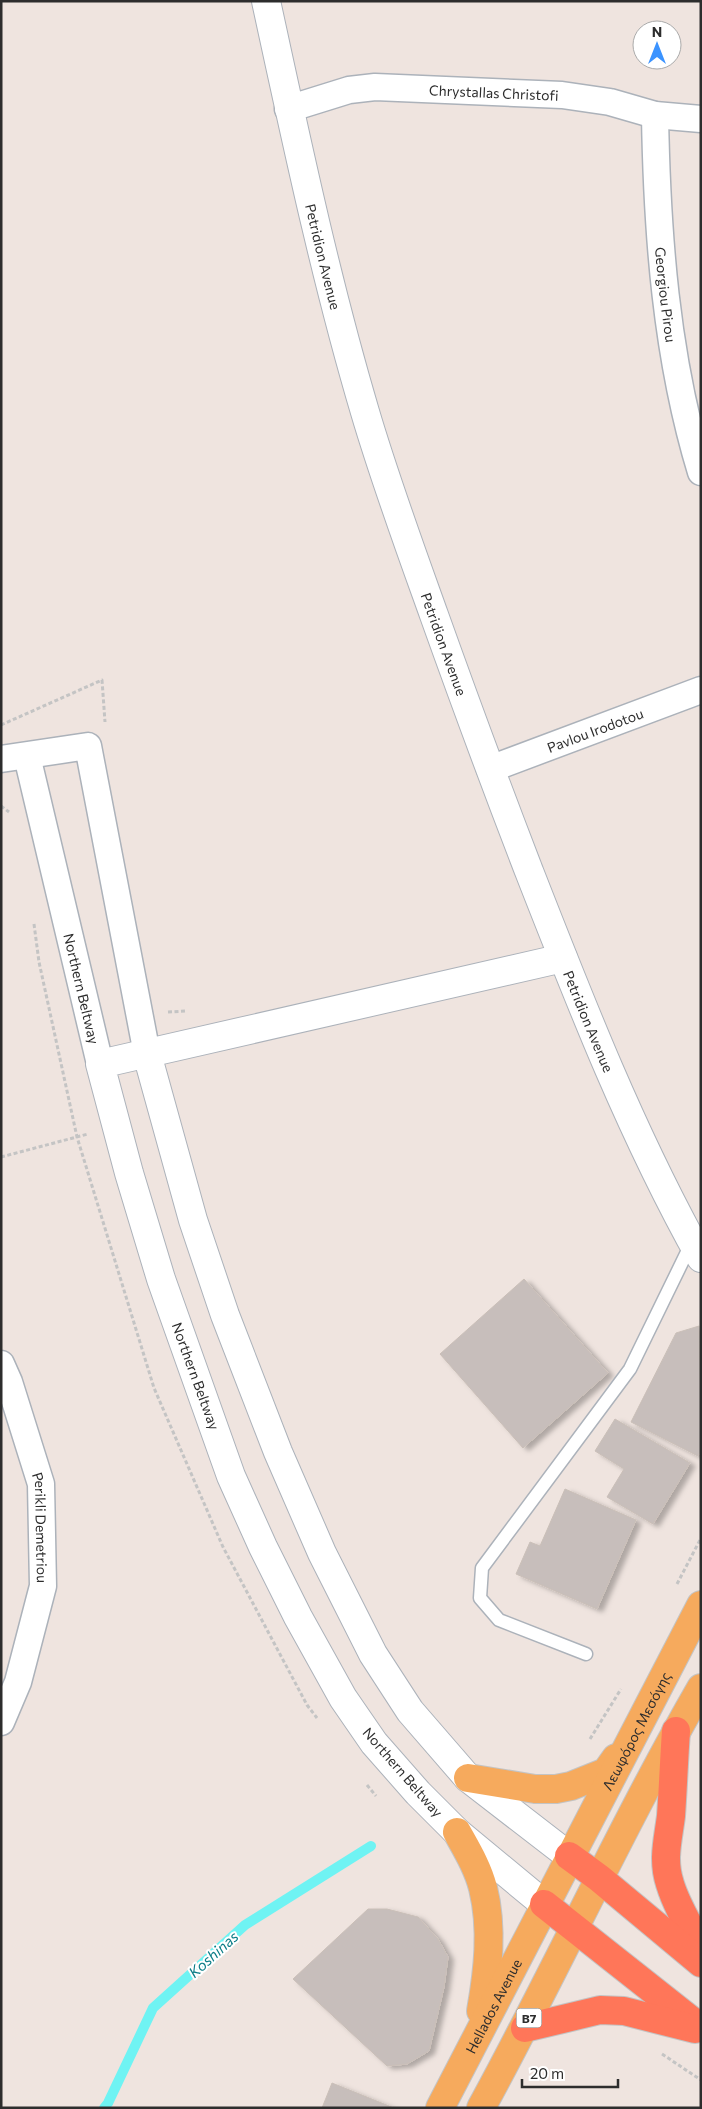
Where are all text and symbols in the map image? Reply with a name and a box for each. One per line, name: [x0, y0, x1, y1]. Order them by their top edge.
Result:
north arrow: [632, 20, 682, 70]
text: N: [652, 23, 662, 40]
street label: Chrystallas Christofi: [429, 81, 559, 103]
street label: Petridion Avenue: [303, 202, 345, 311]
street label: Georgiou Pirou: [652, 246, 680, 343]
street label: Petridion Avenue: [418, 590, 471, 698]
street label: Pavlou Irodotou: [544, 704, 645, 755]
street label: Northern Beltway: [61, 931, 103, 1046]
street label: Petridion Avenue: [560, 968, 618, 1074]
street label: Northern Beltway: [169, 1320, 223, 1432]
street label: Perikli Demetriou: [29, 1470, 51, 1583]
street label: Λεωφόρος Μεσόγης: [598, 1669, 674, 1793]
street label: Northern Beltway: [359, 1724, 447, 1820]
water label: Koshinas: [184, 1927, 242, 1981]
street label: Hellados Avenue: [461, 1956, 525, 2056]
road number: B7: [516, 2009, 542, 2028]
scale bar: [522, 2056, 618, 2088]
text: 20 m: [530, 2064, 564, 2082]

